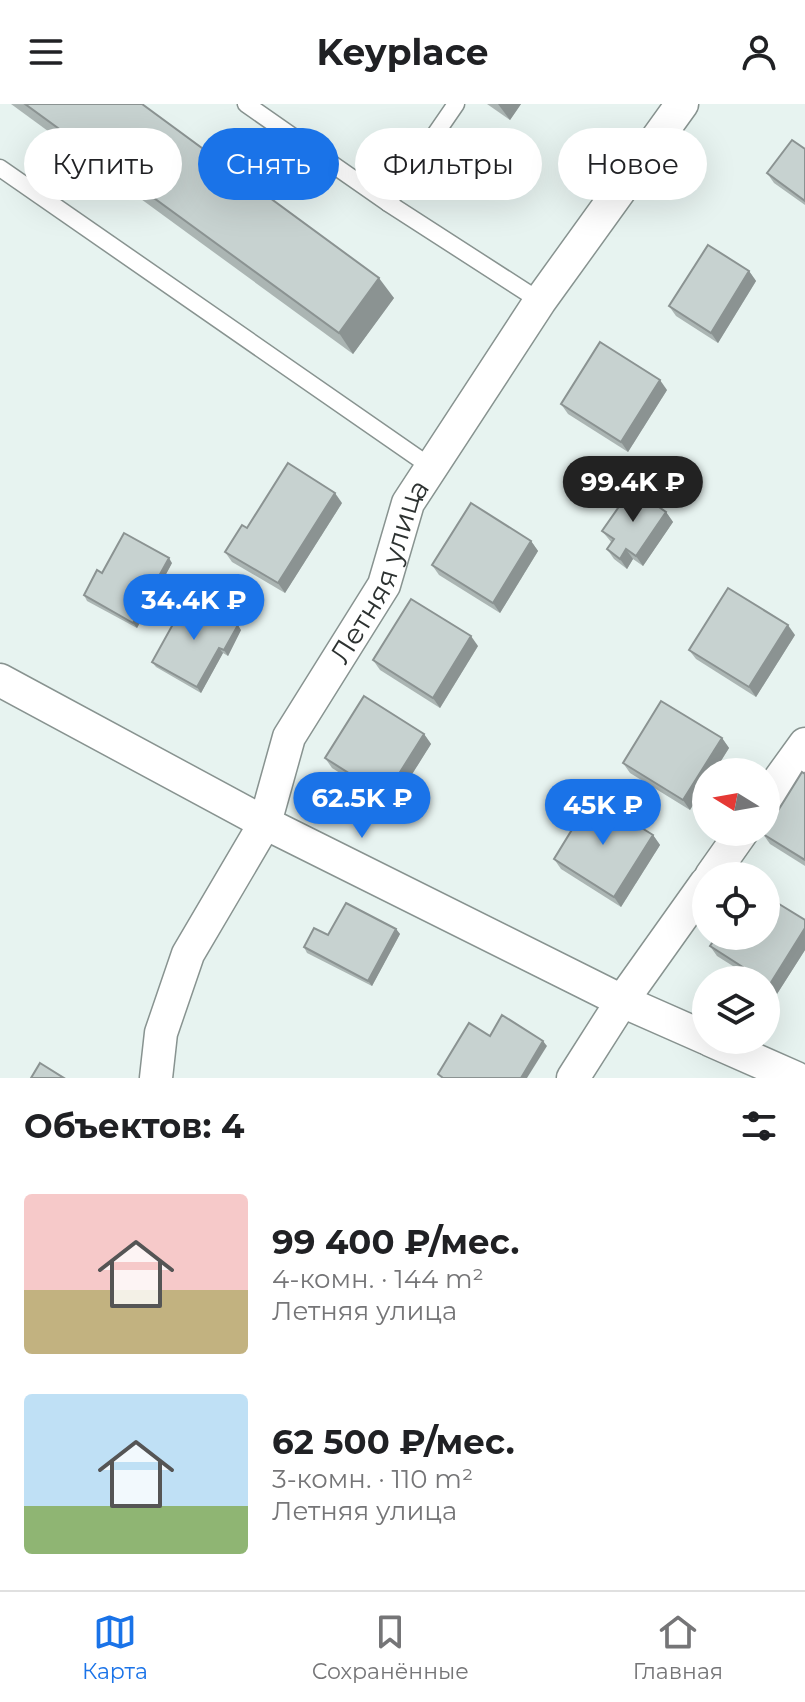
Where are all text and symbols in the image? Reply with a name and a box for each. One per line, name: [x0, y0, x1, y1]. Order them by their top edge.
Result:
icon: menu: [24, 30, 68, 74]
text: Keyplace: [317, 30, 488, 74]
icon: person: [737, 30, 781, 74]
chip: Купить: [24, 128, 182, 200]
chip: Снять: [198, 128, 339, 200]
chip: Фильтры: [355, 128, 542, 200]
chip: Новое: [558, 128, 707, 200]
pin: 99.4K ₽: [559, 456, 707, 524]
text: 99.4K ₽: [581, 466, 685, 498]
street label: Летняя улица: [322, 473, 436, 669]
pin: 34.4K ₽: [120, 574, 268, 642]
text: 34.4K ₽: [141, 584, 247, 616]
north arrow: [692, 758, 780, 846]
map controls: [692, 758, 780, 1054]
pin: 62.5K ₽: [288, 772, 436, 840]
pin: 45K ₽: [547, 779, 659, 847]
text: 62.5K ₽: [311, 782, 413, 814]
text: 45K ₽: [563, 789, 643, 821]
button: locate: [692, 862, 780, 950]
button: layers: [692, 966, 780, 1054]
icon: filters: [737, 1104, 781, 1148]
text: Объектов: 4: [24, 1105, 244, 1147]
text: 99 400 ₽/мес.: [272, 1221, 520, 1263]
icon: home: [88, 1226, 184, 1322]
text: 4-комн. · 144 m²: [272, 1263, 484, 1295]
text: Летняя улица: [272, 1295, 457, 1327]
text: 62 500 ₽/мес.: [272, 1421, 515, 1463]
icon: home: [88, 1426, 184, 1522]
text: 3-комн. · 110 m²: [272, 1463, 473, 1495]
text: Летняя улица: [272, 1495, 457, 1527]
tab: Карта: [82, 1610, 148, 1685]
tab: Сохранённые: [312, 1610, 469, 1685]
tab: Главная: [633, 1610, 723, 1685]

